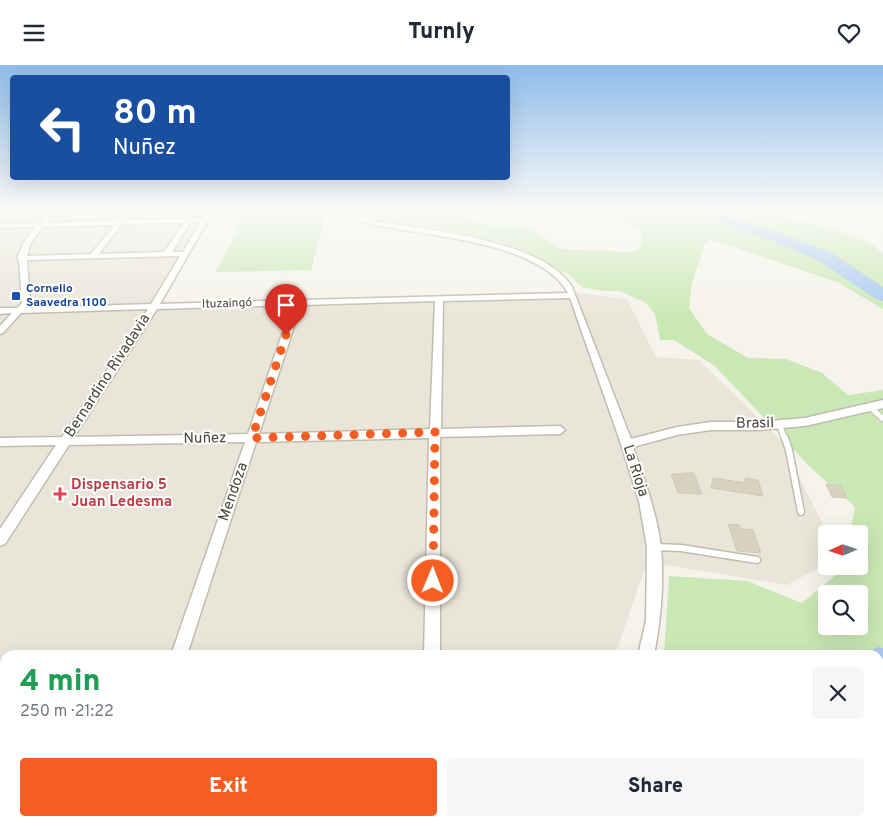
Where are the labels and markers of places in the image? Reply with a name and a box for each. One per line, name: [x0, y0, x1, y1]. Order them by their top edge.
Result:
place label: Cornelio Saavedra 1100: [26, 281, 107, 311]
pin: [265, 284, 307, 335]
marker: Cornelio Saavedra 1100: [10, 290, 22, 302]
place label: Dispensario 5 Juan Ledesma: [71, 476, 172, 512]
marker: Dispensario 5 Juan Ledesma: [53, 487, 67, 501]

